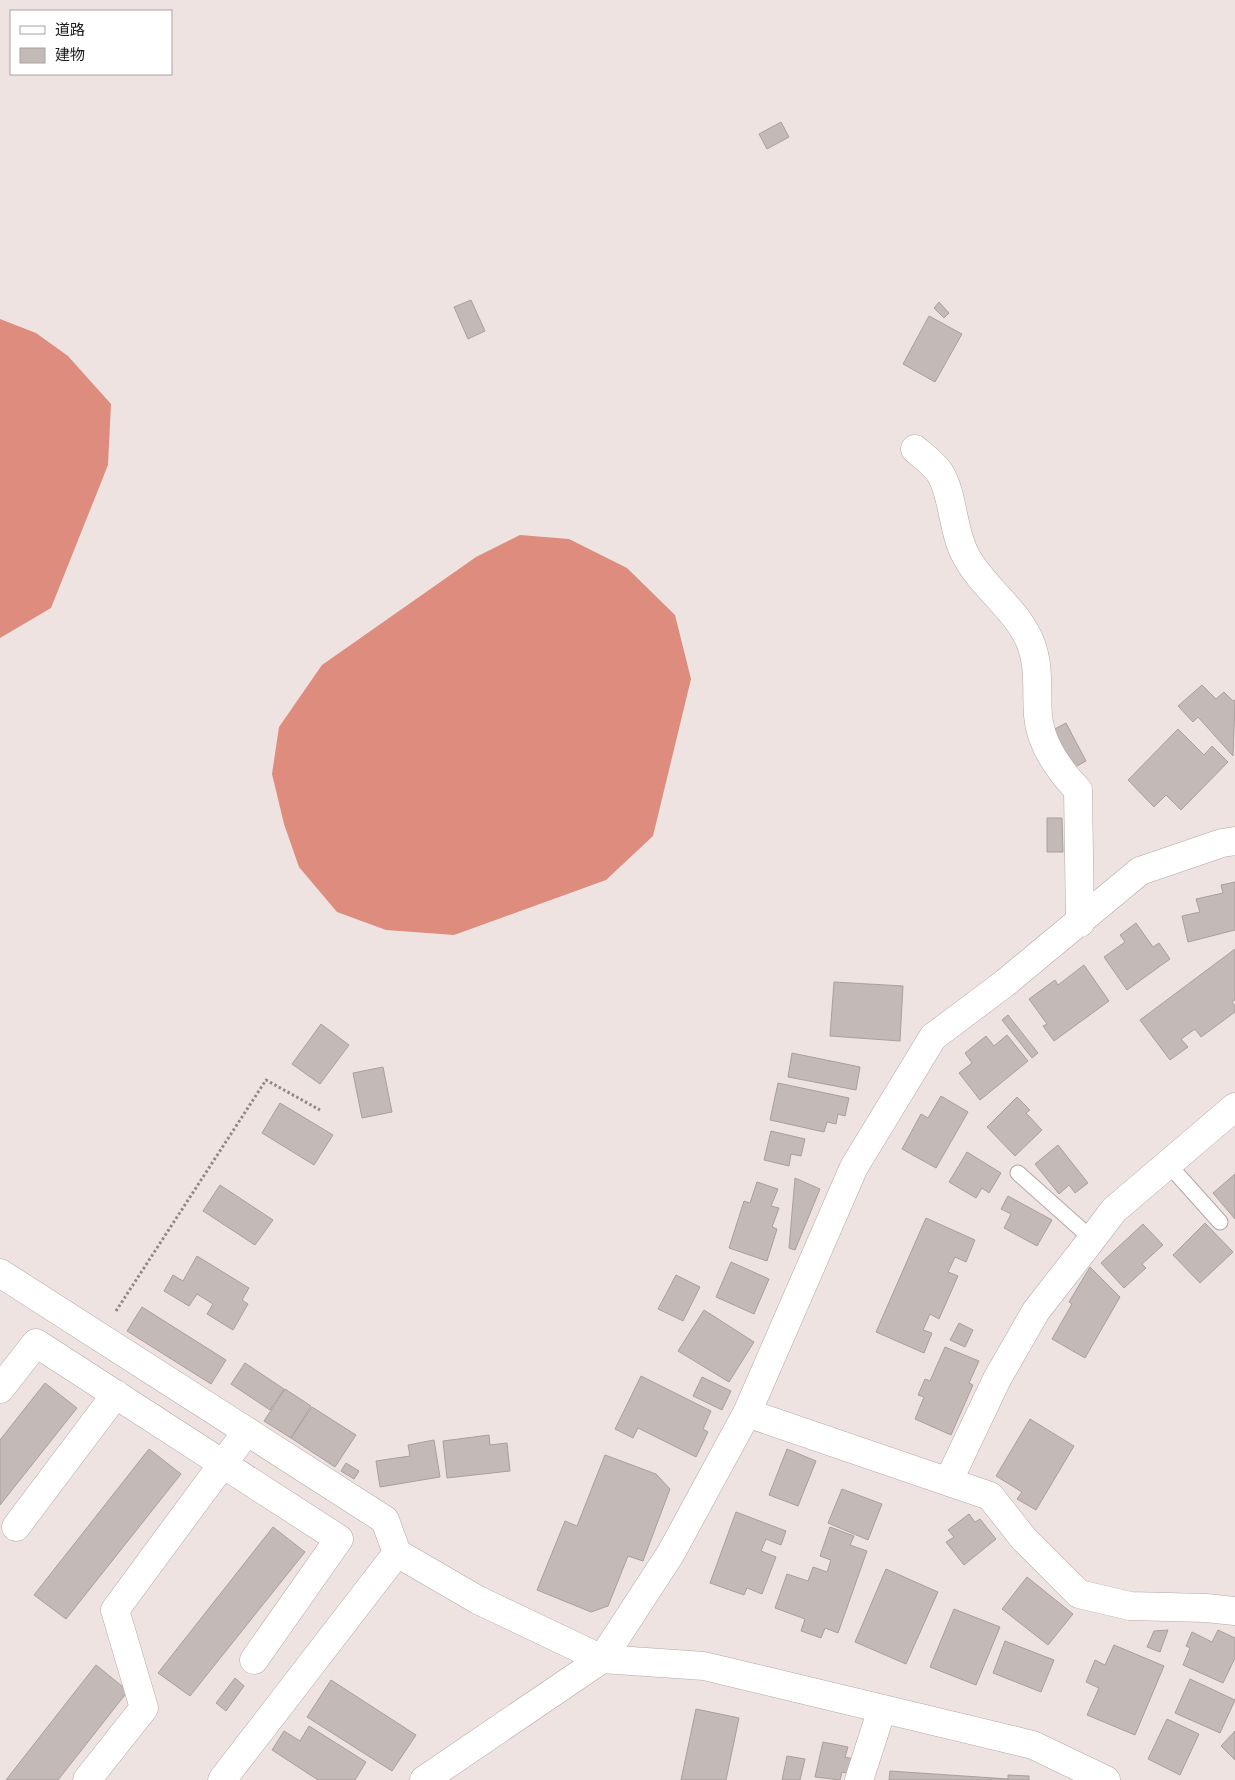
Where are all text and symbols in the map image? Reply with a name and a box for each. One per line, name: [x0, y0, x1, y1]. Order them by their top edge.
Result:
legend: [10, 10, 172, 75]
text: 道路: [55, 20, 85, 38]
text: 建物: [55, 45, 85, 63]

